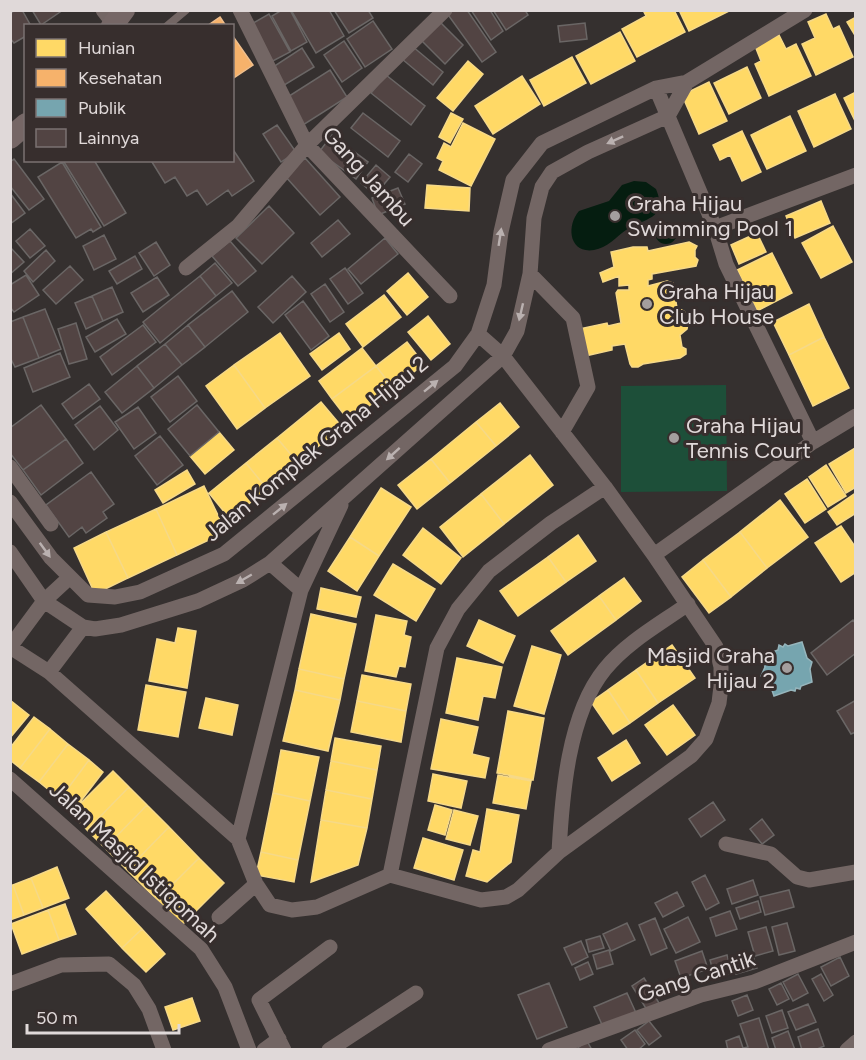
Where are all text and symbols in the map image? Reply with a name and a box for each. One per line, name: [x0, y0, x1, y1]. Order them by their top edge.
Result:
legend: [24, 24, 234, 162]
text: Hunian: [78, 37, 135, 59]
text: Kesehatan: [78, 67, 162, 89]
text: Publik: [78, 97, 126, 119]
street label: Gang Jambu: [317, 121, 420, 232]
text: Lainnya: [78, 127, 139, 149]
one-way arrow: [606, 135, 623, 144]
place label: Graha Hijau Swimming Pool 1: [627, 190, 793, 242]
marker: Graha Hijau Swimming Pool 1: [608, 209, 622, 223]
one-way arrow: [496, 227, 505, 246]
place label: Graha Hijau Club House: [659, 278, 774, 330]
marker: Graha Hijau Club House: [640, 297, 654, 311]
one-way arrow: [516, 303, 525, 322]
street label: Jalan Komplek Graha Hijau 2: [199, 350, 434, 547]
one-way arrow: [423, 379, 439, 392]
place label: Graha Hijau Tennis Court: [686, 412, 811, 464]
marker: Graha Hijau Tennis Court: [667, 431, 681, 445]
one-way arrow: [386, 447, 401, 460]
one-way arrow: [272, 503, 287, 515]
one-way arrow: [39, 541, 51, 557]
one-way arrow: [235, 574, 252, 584]
place label: Masjid Graha Hijau 2: [647, 642, 775, 694]
marker: Masjid Graha Hijau 2: [780, 661, 794, 675]
street label: Jalan Masjid Istiqomah: [44, 776, 225, 948]
street label: Gang Cantik: [634, 945, 759, 1008]
scale bar: [27, 997, 178, 1035]
text: 50 m: [36, 1007, 78, 1029]

